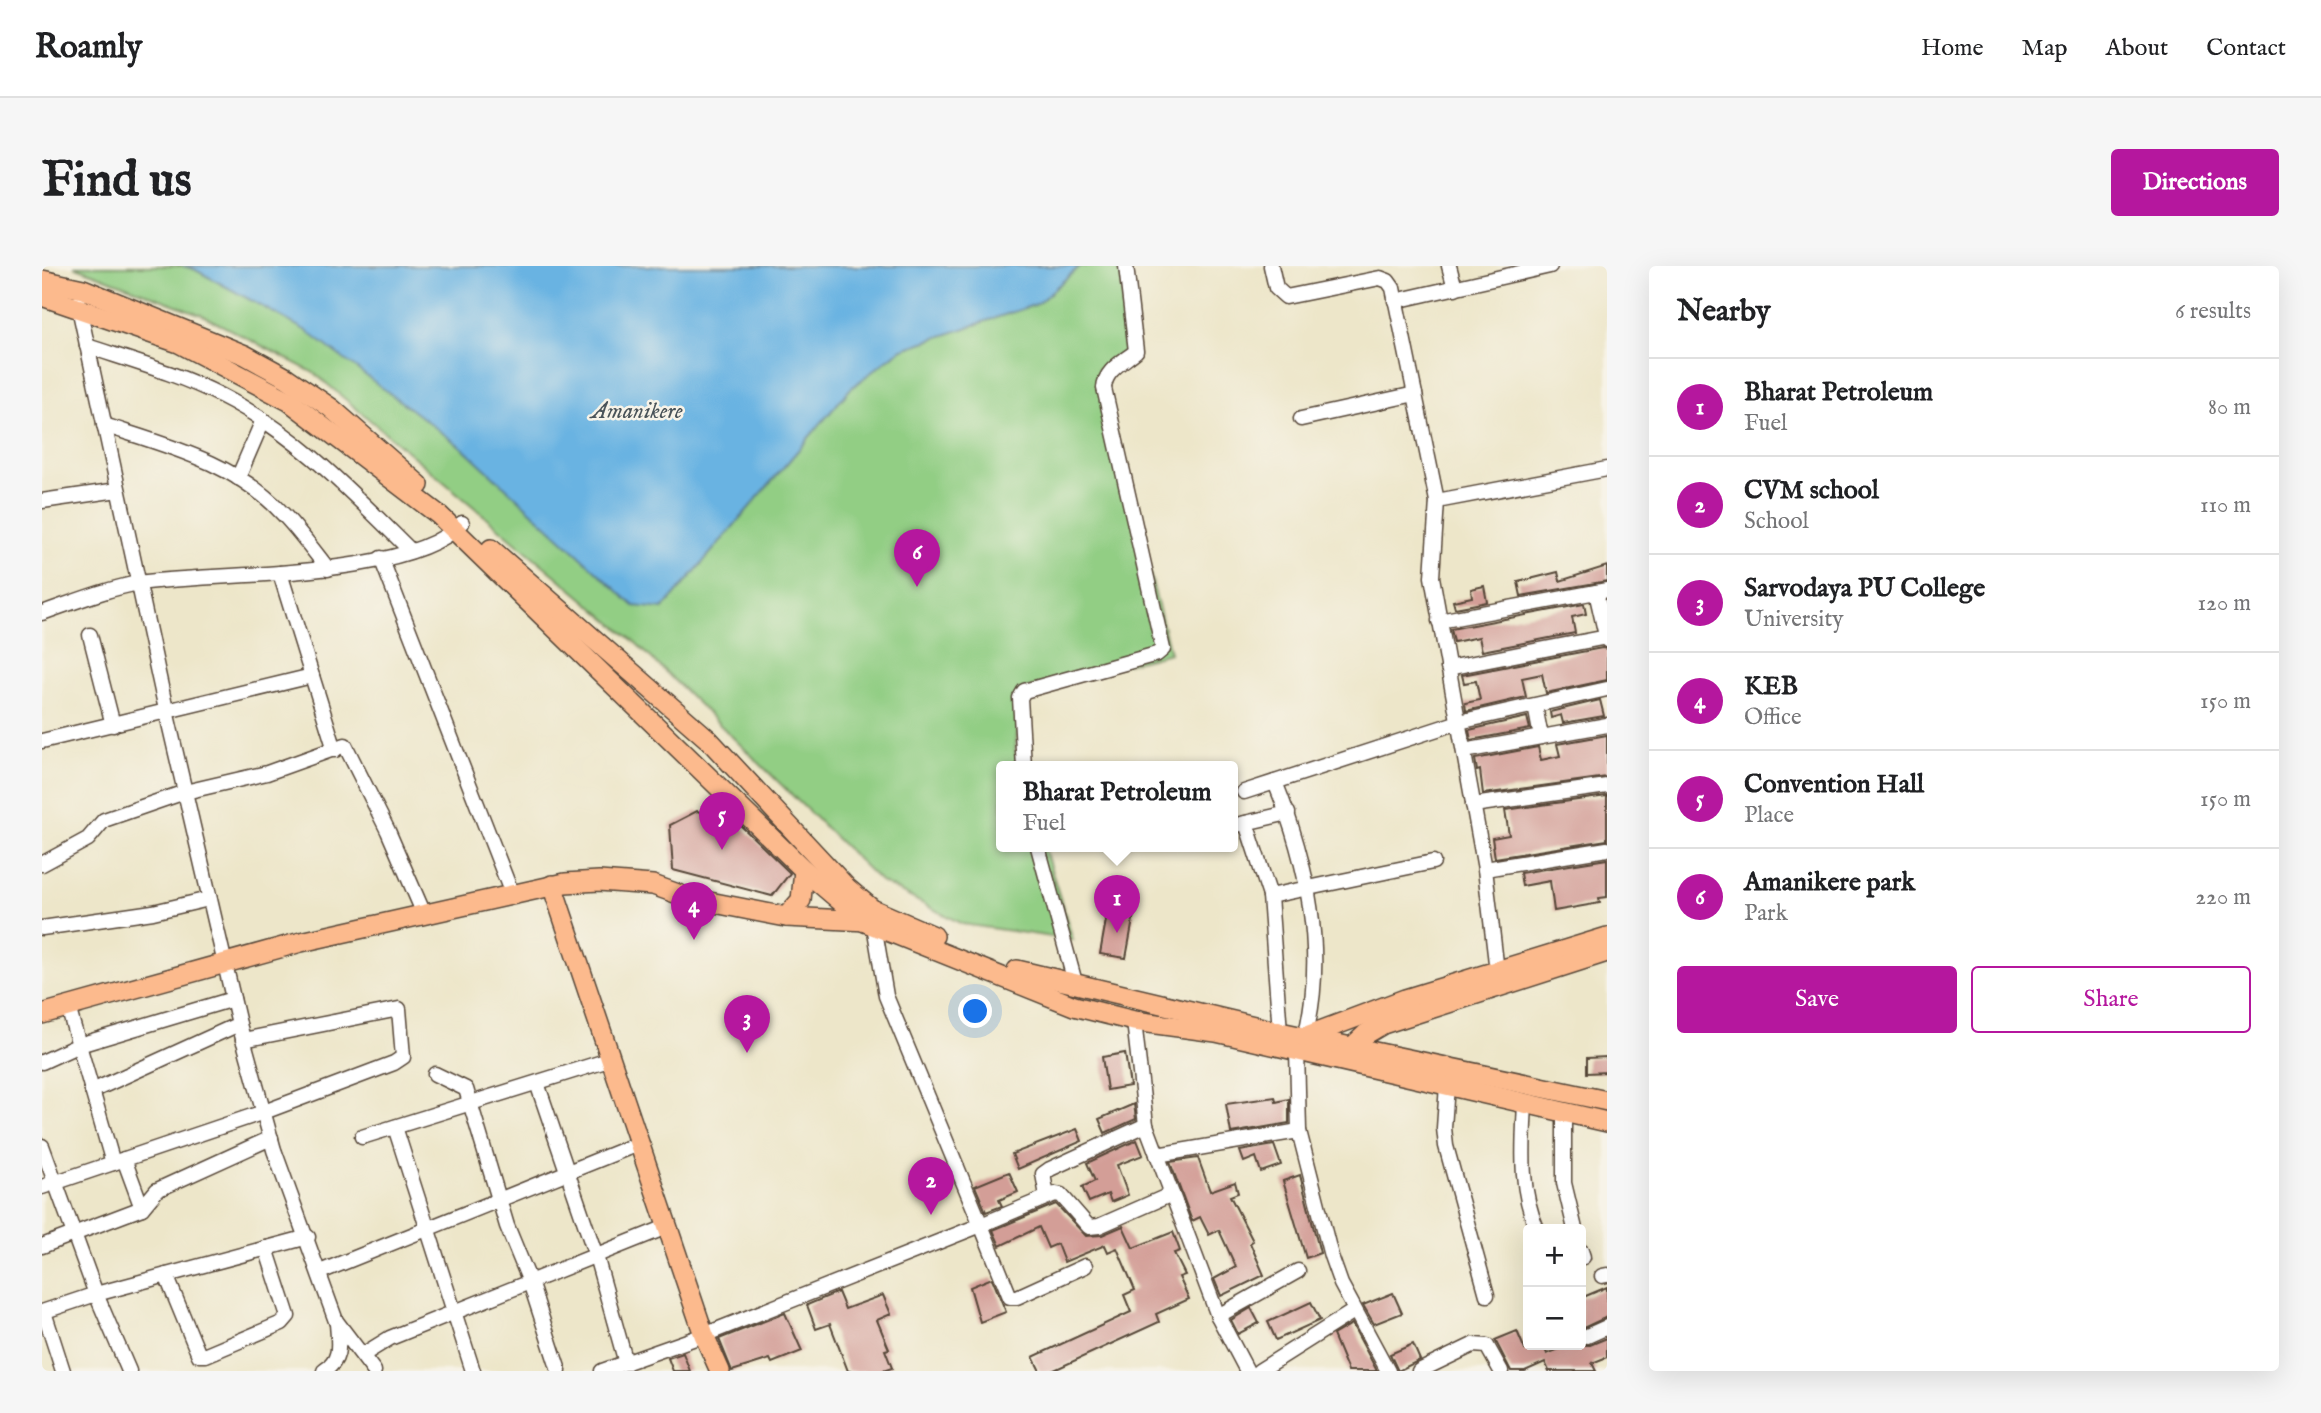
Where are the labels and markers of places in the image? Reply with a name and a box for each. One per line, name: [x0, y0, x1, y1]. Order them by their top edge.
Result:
pin: 6: [894, 529, 940, 587]
pin: 5: [699, 792, 745, 850]
pin: 1: [1094, 875, 1140, 933]
pin: 4: [671, 882, 717, 940]
pin: 3: [724, 995, 770, 1053]
pin: 2: [908, 1157, 954, 1215]

